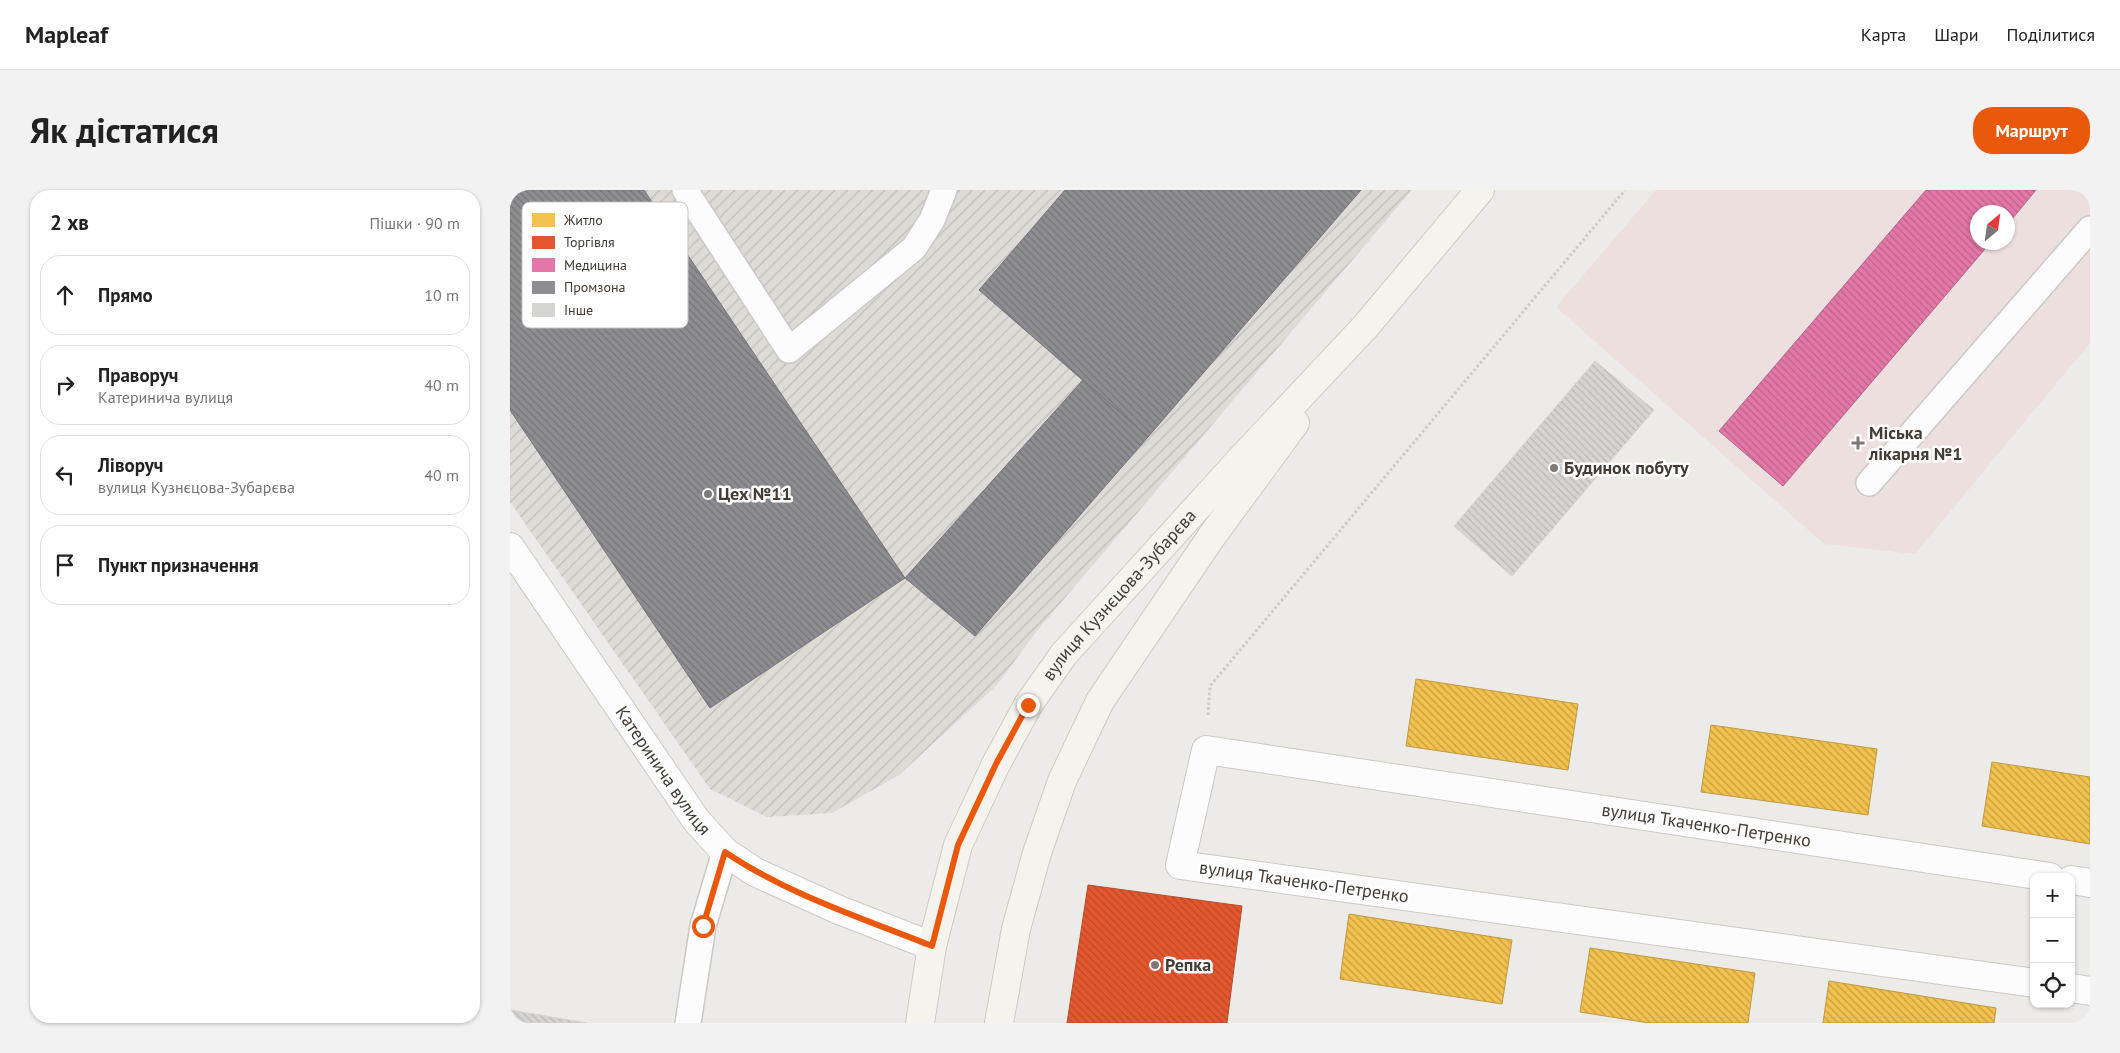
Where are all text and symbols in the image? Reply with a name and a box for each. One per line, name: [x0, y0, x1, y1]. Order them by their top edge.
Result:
text: Mapleaf: [25, 19, 108, 50]
text: Карта: [1861, 23, 1906, 46]
text: Шари: [1934, 23, 1978, 46]
text: Поділитися: [2006, 23, 2095, 46]
text: Як дістатися: [30, 107, 219, 153]
button: Маршрут: [1973, 107, 2090, 154]
legend: [522, 202, 688, 328]
north arrow: [1970, 205, 2015, 250]
text: 2 хв: [50, 209, 89, 236]
text: Житло: [563, 211, 603, 229]
text: Пішки · 90 m: [369, 213, 460, 233]
text: Торгівля: [564, 233, 615, 251]
text: Медицина: [564, 256, 627, 274]
text: Промзона: [564, 278, 626, 296]
icon: ahead: [51, 281, 79, 309]
text: Прямо: [98, 283, 153, 307]
text: 10 m: [424, 285, 459, 305]
text: Інше: [564, 301, 593, 319]
text: Праворуч: [98, 363, 178, 387]
icon: right: [51, 371, 79, 399]
text: 40 m: [424, 375, 459, 395]
text: Катеринича вулиця: [98, 387, 233, 407]
place label: Міська лікарня №1: [1868, 421, 1963, 465]
marker: Міська лікарня №1: [1851, 436, 1865, 450]
text: Ліворуч: [98, 453, 163, 477]
place label: Будинок побуту: [1564, 456, 1689, 479]
icon: left: [51, 461, 79, 489]
marker: Будинок побуту: [1548, 462, 1560, 474]
text: 40 m: [424, 465, 459, 485]
text: вулиця Кузнєцова-Зубарєва: [98, 477, 295, 497]
place label: Цех №11: [718, 482, 792, 505]
marker: Цех №11: [702, 488, 714, 500]
street label: вулиця Кузнєцова-Зубарєва: [1037, 504, 1201, 685]
icon: arrive: [51, 551, 79, 579]
text: Пункт призначення: [98, 553, 259, 577]
route end: [1017, 694, 1040, 717]
street label: Катеринича вулиця: [611, 701, 716, 840]
street label: вулиця Ткаченко-Петренко: [1600, 798, 1813, 852]
street label: вулиця Ткаченко-Петренко: [1198, 855, 1410, 908]
map controls: [2030, 873, 2075, 1008]
button: +: [2030, 873, 2075, 918]
route start: [692, 915, 715, 938]
button: −: [2030, 918, 2075, 963]
place label: Репка: [1165, 953, 1211, 976]
marker: Репка: [1149, 959, 1161, 971]
button: locate: [2030, 963, 2075, 1008]

